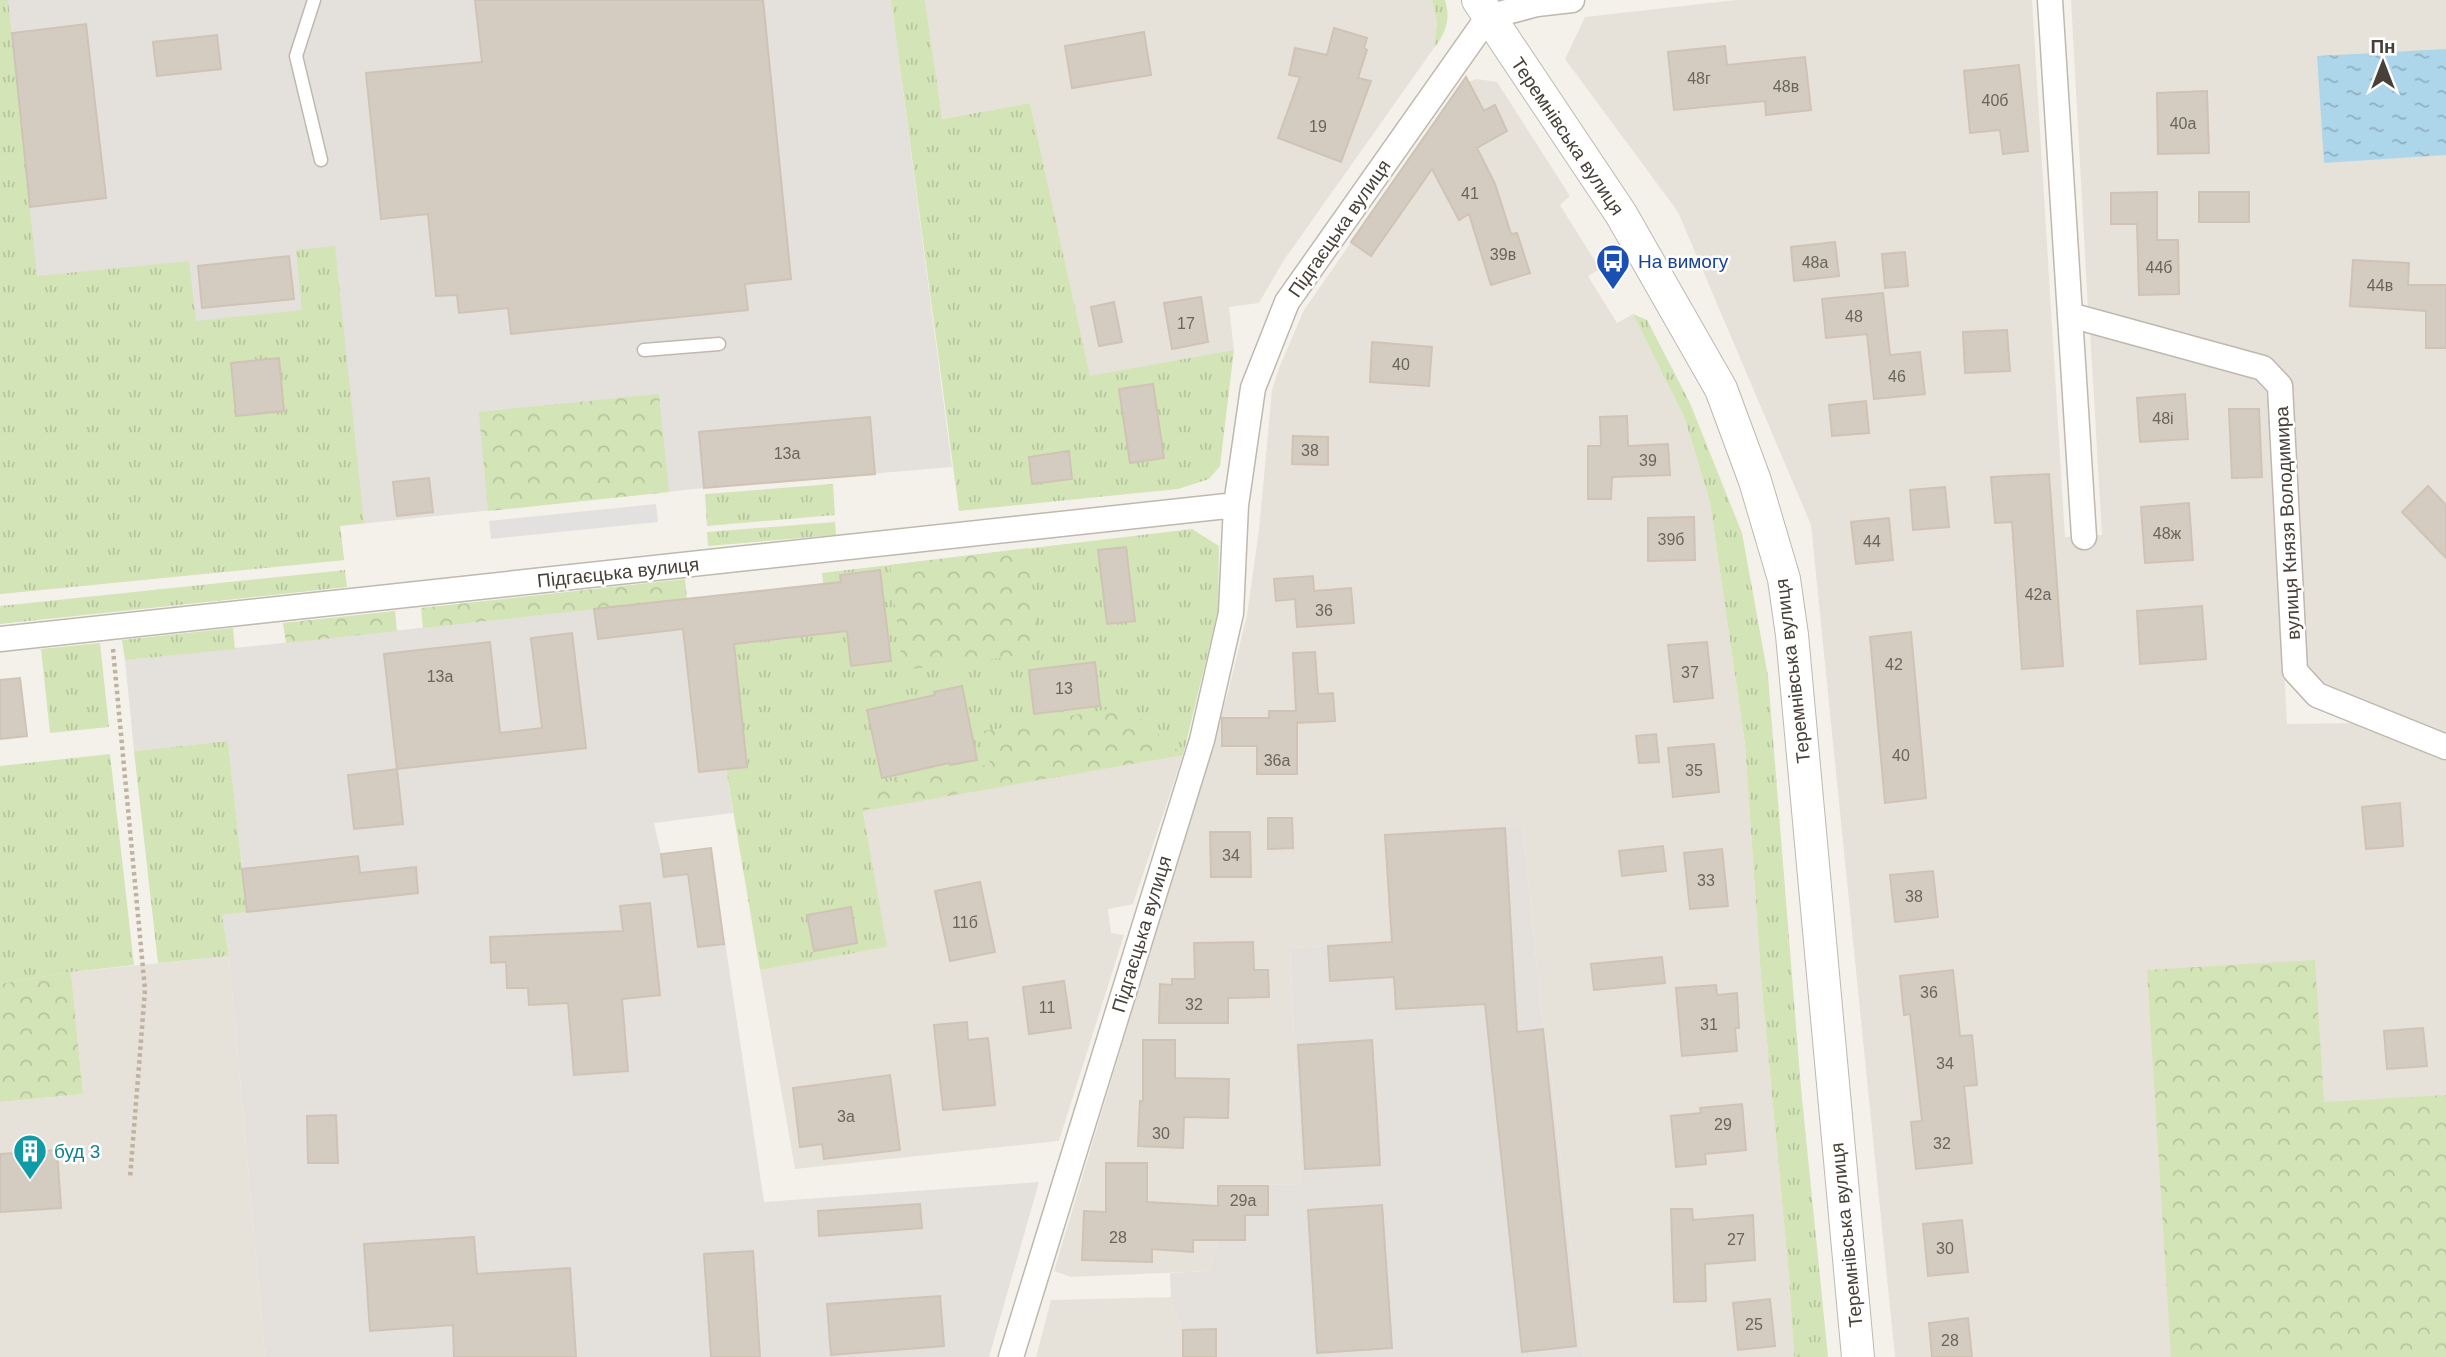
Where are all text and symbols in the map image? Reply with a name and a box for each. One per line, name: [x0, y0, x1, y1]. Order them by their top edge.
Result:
north arrow: [2348, 28, 2418, 98]
text: Пн: [2370, 36, 2396, 57]
street label: Теремнівська вулиця: [1507, 54, 1628, 219]
house number: 48г: [1687, 70, 1711, 87]
house number: 48в: [1773, 78, 1799, 95]
house number: 40б: [1982, 92, 2008, 109]
house number: 40а: [2170, 115, 2196, 132]
house number: 19: [1309, 118, 1327, 135]
street label: Підгаєцька вулиця: [1284, 156, 1395, 301]
house number: 41: [1461, 185, 1479, 202]
bus stop icon: На вимогу: [1594, 242, 1632, 291]
house number: 39в: [1490, 246, 1516, 263]
place label: На вимогу: [1638, 251, 1729, 272]
house number: 48а: [1802, 254, 1828, 271]
house number: 44б: [2146, 259, 2172, 276]
house number: 44в: [2367, 277, 2393, 294]
house number: 48: [1845, 308, 1863, 325]
house number: 17: [1177, 315, 1195, 332]
house number: 40: [1392, 356, 1410, 373]
house number: 46: [1888, 368, 1906, 385]
street label: вулиця Князя Володимира: [2271, 405, 2304, 640]
house number: 48і: [2152, 410, 2174, 427]
house number: 38: [1301, 442, 1319, 459]
house number: 13а: [774, 445, 800, 462]
house number: 39: [1639, 452, 1657, 469]
house number: 48ж: [2153, 525, 2182, 542]
house number: 39б: [1658, 531, 1684, 548]
house number: 44: [1863, 533, 1881, 550]
street label: Підгаєцька вулиця: [536, 554, 700, 591]
street label: Теремнівська вулиця: [1771, 578, 1814, 764]
house number: 42а: [2025, 586, 2051, 603]
house number: 36: [1315, 602, 1333, 619]
house number: 42: [1885, 656, 1903, 673]
house number: 37: [1681, 664, 1699, 681]
house number: 13а: [427, 668, 453, 685]
house number: 13: [1055, 680, 1073, 697]
house number: 40: [1892, 747, 1910, 764]
house number: 36а: [1264, 752, 1290, 769]
house number: 35: [1685, 762, 1703, 779]
house number: 34: [1222, 847, 1240, 864]
street label: Підгаєцька вулиця: [1108, 853, 1175, 1015]
house number: 33: [1697, 872, 1715, 889]
house number: 38: [1905, 888, 1923, 905]
house number: 11б: [952, 914, 978, 931]
house number: 36: [1920, 984, 1938, 1001]
house number: 32: [1185, 996, 1203, 1013]
house number: 11: [1039, 999, 1055, 1016]
house number: 31: [1700, 1016, 1718, 1033]
house number: 34: [1936, 1055, 1954, 1072]
house number: 3а: [837, 1108, 855, 1125]
house number: 29: [1714, 1116, 1732, 1133]
house number: 30: [1152, 1125, 1170, 1142]
building icon: буд 3: [11, 1132, 49, 1181]
house number: 32: [1933, 1135, 1951, 1152]
place label: буд 3: [54, 1141, 100, 1162]
street label: Теремнівська вулиця: [1826, 1142, 1867, 1328]
house number: 29а: [1230, 1192, 1256, 1209]
house number: 28: [1109, 1229, 1127, 1246]
house number: 27: [1727, 1231, 1745, 1248]
house number: 30: [1936, 1240, 1954, 1257]
house number: 25: [1745, 1316, 1763, 1333]
house number: 28: [1941, 1332, 1959, 1349]

